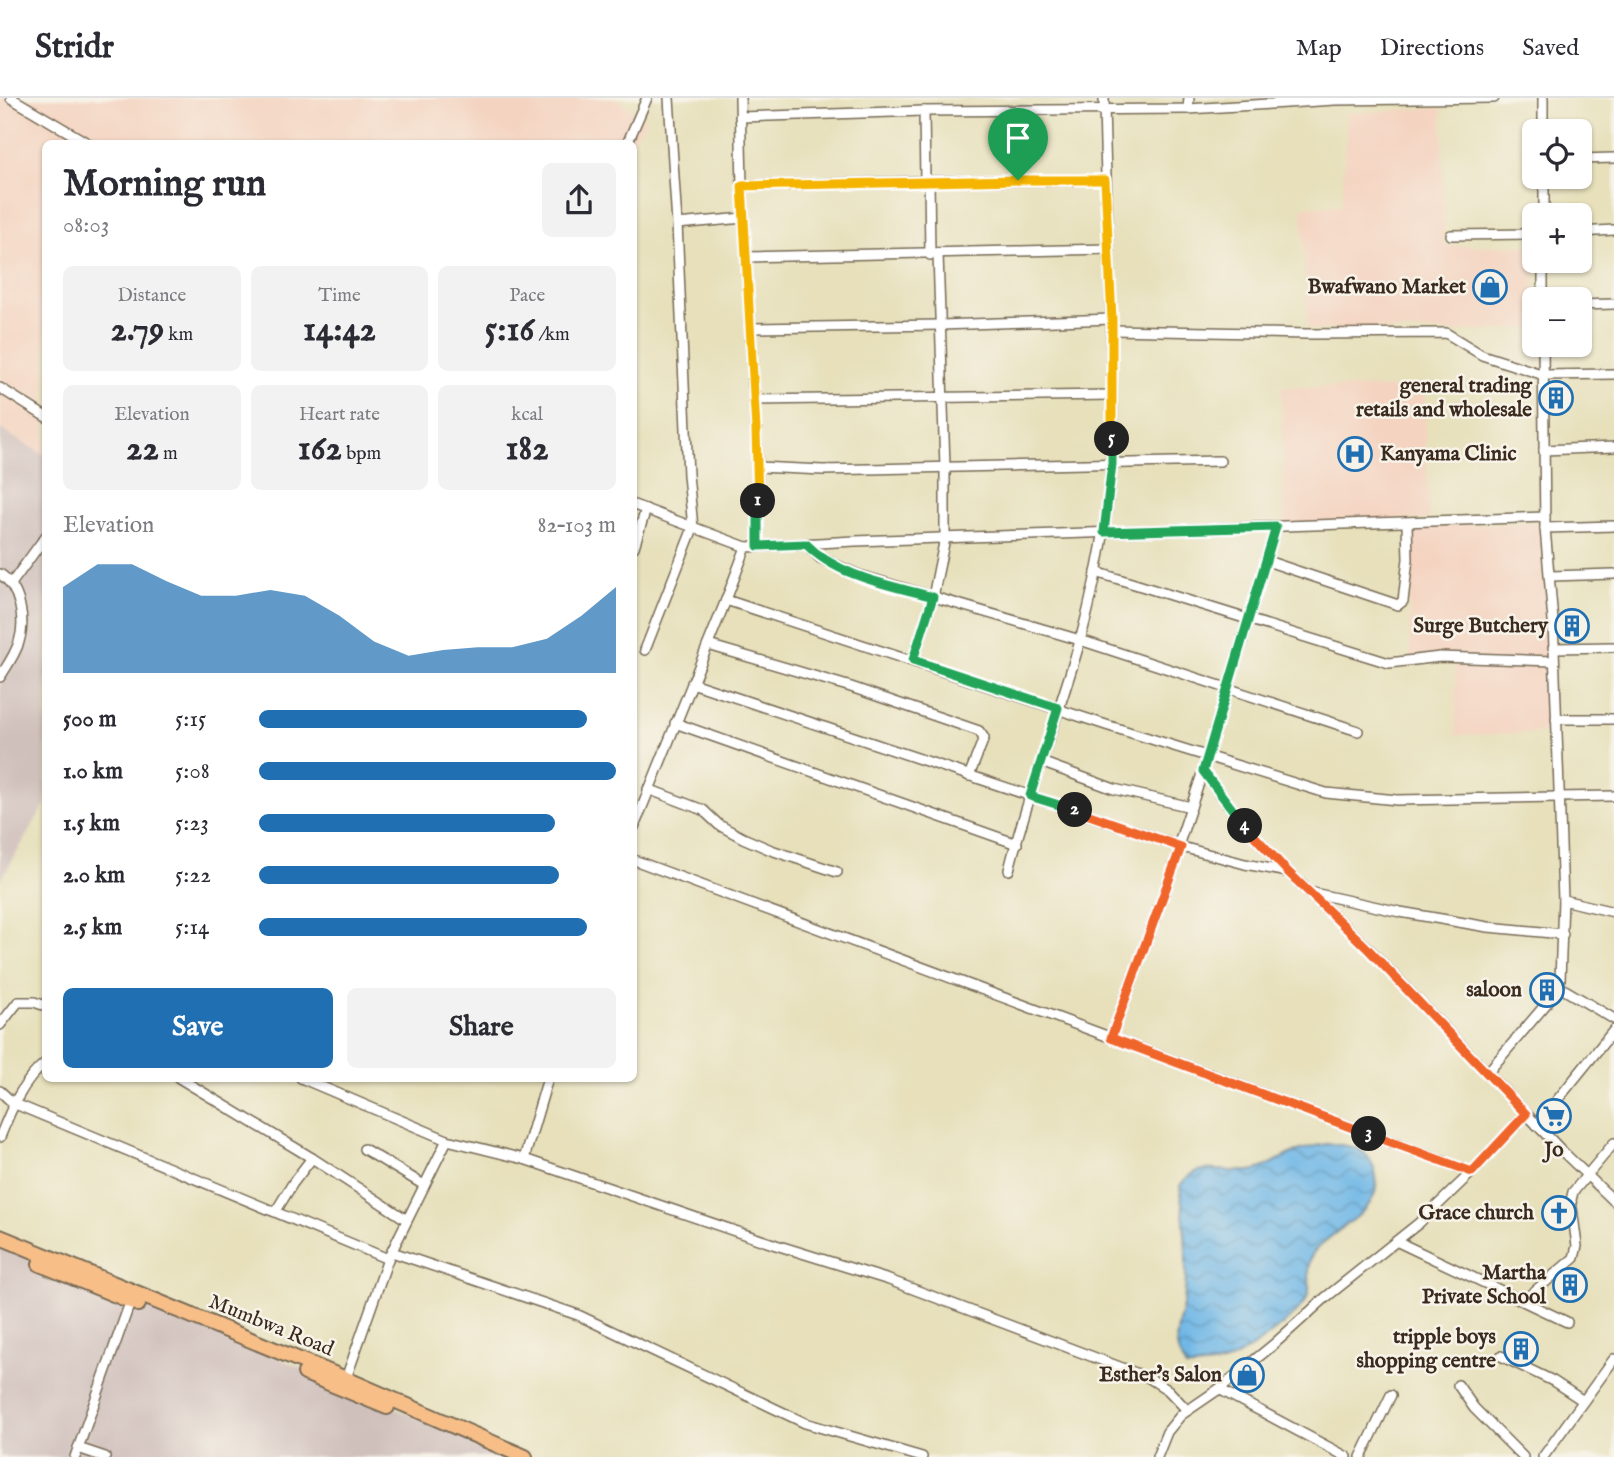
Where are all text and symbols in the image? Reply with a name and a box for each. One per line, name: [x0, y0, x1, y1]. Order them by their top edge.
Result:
text: Stridr: [35, 27, 114, 69]
text: Map: [1296, 33, 1342, 64]
text: Directions: [1380, 33, 1484, 64]
text: Saved: [1522, 33, 1579, 64]
pin: [988, 108, 1048, 180]
icon: arrive: [999, 119, 1037, 157]
map controls: [1522, 119, 1592, 357]
button: locate: [1522, 119, 1592, 189]
text: Morning run: [63, 161, 266, 209]
button: share: [542, 163, 616, 237]
button: +: [1522, 203, 1592, 273]
text: 08:03: [63, 211, 109, 240]
shop icon: Bwafwano Market: [1471, 268, 1509, 306]
place label: Bwafwano Market: [1307, 274, 1467, 301]
text: Distance: [117, 284, 186, 308]
text: Time: [318, 284, 361, 308]
text: Pace: [509, 284, 545, 308]
button: −: [1522, 287, 1592, 357]
text: 2.79: [110, 308, 164, 353]
text: 14:42: [303, 308, 376, 353]
text: 5:16: [485, 308, 534, 353]
text: km: [164, 323, 193, 347]
text: /km: [534, 323, 570, 347]
place label: general trading retails and wholesale: [1356, 373, 1533, 424]
building icon: general trading retails and wholesale: [1537, 379, 1575, 417]
text: Elevation: [114, 403, 190, 427]
text: Heart rate: [299, 403, 380, 427]
text: kcal: [511, 403, 543, 427]
pin: 5: [1094, 422, 1130, 456]
text: 5: [1108, 426, 1115, 450]
text: 22: [126, 427, 159, 472]
text: 162: [298, 427, 342, 472]
text: 182: [506, 427, 549, 472]
hospital icon: Kanyama Clinic: [1336, 435, 1374, 473]
place label: Kanyama Clinic: [1380, 441, 1517, 468]
text: m: [159, 442, 178, 466]
text: bpm: [342, 442, 381, 466]
pin: 1: [740, 484, 776, 518]
text: 1: [754, 488, 761, 512]
text: Elevation: [63, 511, 154, 540]
text: 82–103 m: [537, 511, 616, 540]
building icon: Surge Butchery: [1553, 607, 1591, 645]
place label: Surge Butchery: [1413, 613, 1549, 640]
text: 500 m: [63, 705, 117, 734]
text: 5:15: [175, 705, 206, 734]
text: 1.0 km: [63, 757, 123, 786]
text: 5:08: [175, 757, 210, 786]
pin: 2: [1058, 792, 1092, 828]
text: 2: [1070, 797, 1079, 821]
pin: 4: [1228, 808, 1262, 844]
text: 1.5 km: [63, 809, 120, 838]
text: 5:23: [175, 809, 209, 838]
text: 4: [1240, 813, 1249, 837]
text: 2.0 km: [63, 861, 125, 890]
text: 5:22: [175, 861, 211, 890]
text: 2.5 km: [63, 913, 122, 942]
text: 5:14: [175, 913, 209, 942]
building icon: saloon: [1528, 971, 1566, 1009]
place label: saloon: [1466, 977, 1522, 1004]
button: Save: [63, 988, 333, 1068]
button: Share: [347, 988, 616, 1068]
supermarket icon: Jo: [1535, 1097, 1573, 1135]
pin: 3: [1352, 1116, 1386, 1152]
text: 3: [1365, 1121, 1372, 1145]
place label: Jo: [1541, 1137, 1564, 1164]
church icon: Grace church: [1540, 1194, 1578, 1232]
place label: Grace church: [1418, 1200, 1535, 1227]
place label: Martha Private School: [1422, 1260, 1547, 1311]
building icon: Martha Private School: [1551, 1266, 1589, 1304]
street label: Mumbwa Road: [205, 1289, 338, 1364]
place label: tripple boys shopping centre: [1356, 1324, 1496, 1375]
building icon: tripple boys shopping centre: [1502, 1330, 1540, 1368]
shop icon: Esther's Salon: [1228, 1356, 1266, 1394]
place label: Esther's Salon: [1099, 1362, 1222, 1389]

